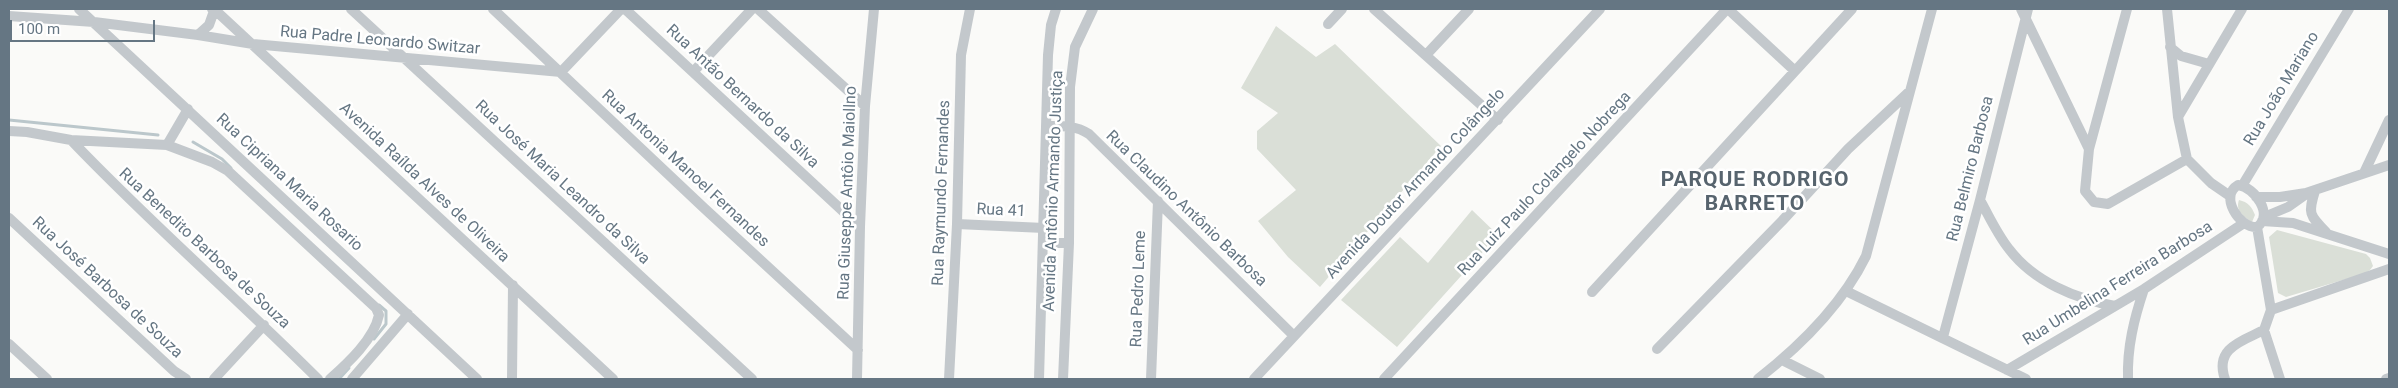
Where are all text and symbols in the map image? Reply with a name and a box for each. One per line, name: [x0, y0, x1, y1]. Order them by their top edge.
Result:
scale bar: [12, 10, 158, 42]
text: 100 m: [18, 20, 60, 38]
street label: Rua Antão Bernardo da Silva: [662, 21, 822, 173]
street label: Rua Padre Leonardo Switzar: [279, 23, 481, 59]
street label: Rua João Mariano: [2240, 28, 2324, 150]
street label: Avenida Antônio Armando Justiça: [1040, 70, 1068, 312]
street label: Avenida Doutor Armando Colângelo: [1322, 85, 1510, 283]
street label: Rua Antonia Manoel Fernandes: [597, 86, 773, 252]
street label: Rua Giuseppe Antôio Maiollno: [835, 86, 861, 300]
street label: Rua Luiz Paulo Colangelo Nobrega: [1454, 88, 1636, 280]
street label: Rua Belmiro Barbosa: [1944, 94, 1998, 244]
street label: Rua José Maria Leandro da Silva: [471, 97, 653, 269]
street label: Avenida Raílda Alves de Oliveira: [335, 99, 513, 267]
street label: Rua Raymundo Fernandes: [929, 100, 955, 286]
street label: Rua Cipriana Maria Rosario: [212, 110, 366, 256]
street label: Rua Claudino Antônio Barbosa: [1101, 127, 1271, 291]
street label: Rua Benedito Barbosa de Souza: [114, 165, 294, 333]
district label: PARQUE RODRIGO BARRETO: [1659, 168, 1851, 218]
street label: Rua 41: [976, 200, 1026, 222]
street label: Rua José Barbosa de Souza: [28, 213, 186, 363]
street label: Rua Umbelina Ferreira Barbosa: [2020, 218, 2216, 350]
street label: Rua Pedro Leme: [1127, 230, 1151, 348]

